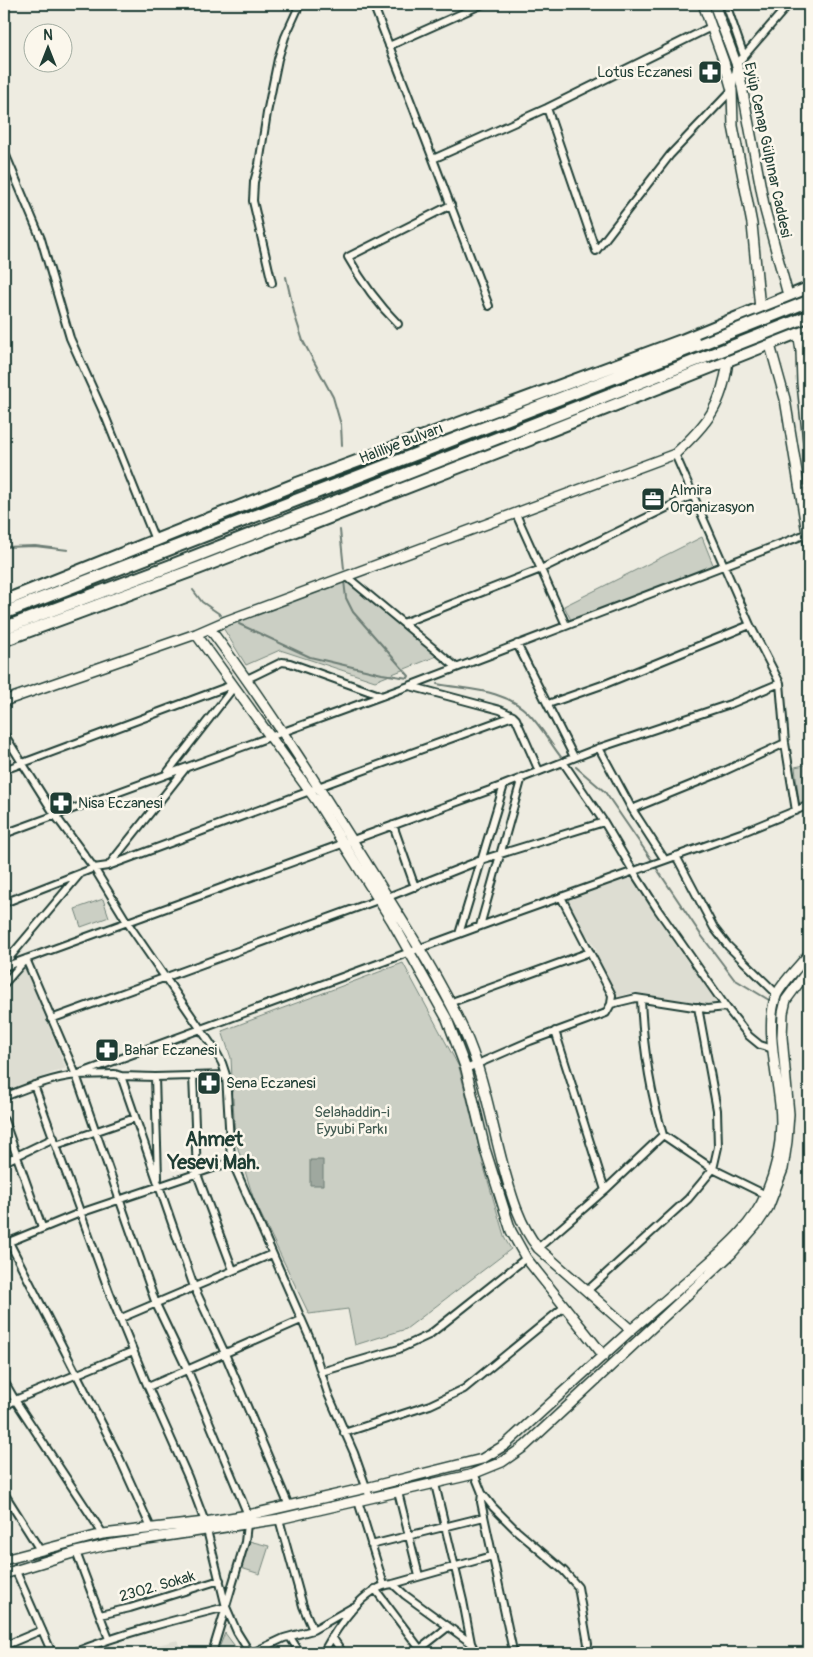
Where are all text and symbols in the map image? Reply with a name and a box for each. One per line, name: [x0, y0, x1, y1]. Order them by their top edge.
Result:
north arrow: [22, 22, 72, 72]
text: N: [43, 27, 53, 44]
pharmacy icon: Lotus Eczanesi: [697, 59, 723, 85]
street label: Eyüp Cenap Gülpınar Caddesi: [740, 61, 795, 240]
place label: Lotus Eczanesi: [597, 63, 692, 82]
street label: Haliliye Bulvarı: [356, 419, 446, 468]
place label: Almira Organizasyon: [670, 481, 754, 517]
office icon: Almira Organizasyon: [640, 486, 666, 512]
pharmacy icon: Nisa Eczanesi: [48, 790, 74, 816]
place label: Nisa Eczanesi: [78, 794, 163, 813]
pharmacy icon: Bahar Eczanesi: [94, 1037, 120, 1063]
place label: Bahar Eczanesi: [124, 1041, 217, 1060]
pharmacy icon: Sena Eczanesi: [196, 1070, 222, 1096]
place label: Sena Eczanesi: [226, 1074, 316, 1093]
park label: Selahaddin-i Eyyubi Parkı: [314, 1103, 390, 1139]
district label: Ahmet Yesevi Mah.: [167, 1127, 260, 1175]
street label: 2302. Sokak: [117, 1566, 198, 1606]

